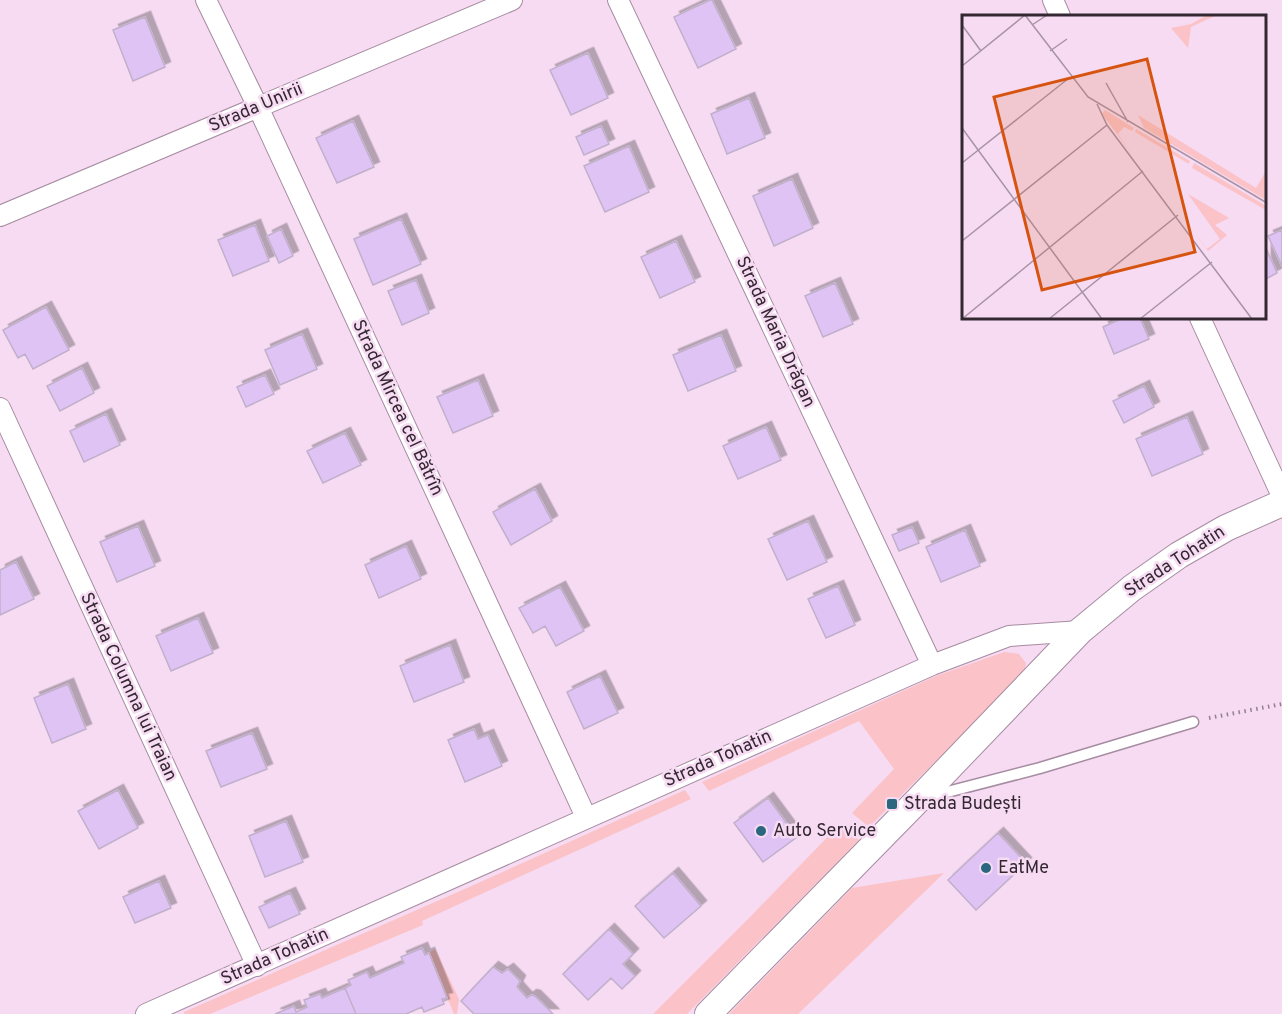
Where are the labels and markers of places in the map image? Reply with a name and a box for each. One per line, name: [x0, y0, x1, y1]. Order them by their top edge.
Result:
place label: Strada Budești: [904, 793, 1022, 816]
marker: Strada Budești: [885, 797, 899, 811]
place label: Auto Service: [773, 820, 876, 843]
marker: Auto Service: [754, 824, 768, 838]
place label: EatMe: [998, 857, 1049, 880]
marker: EatMe: [979, 861, 993, 875]

